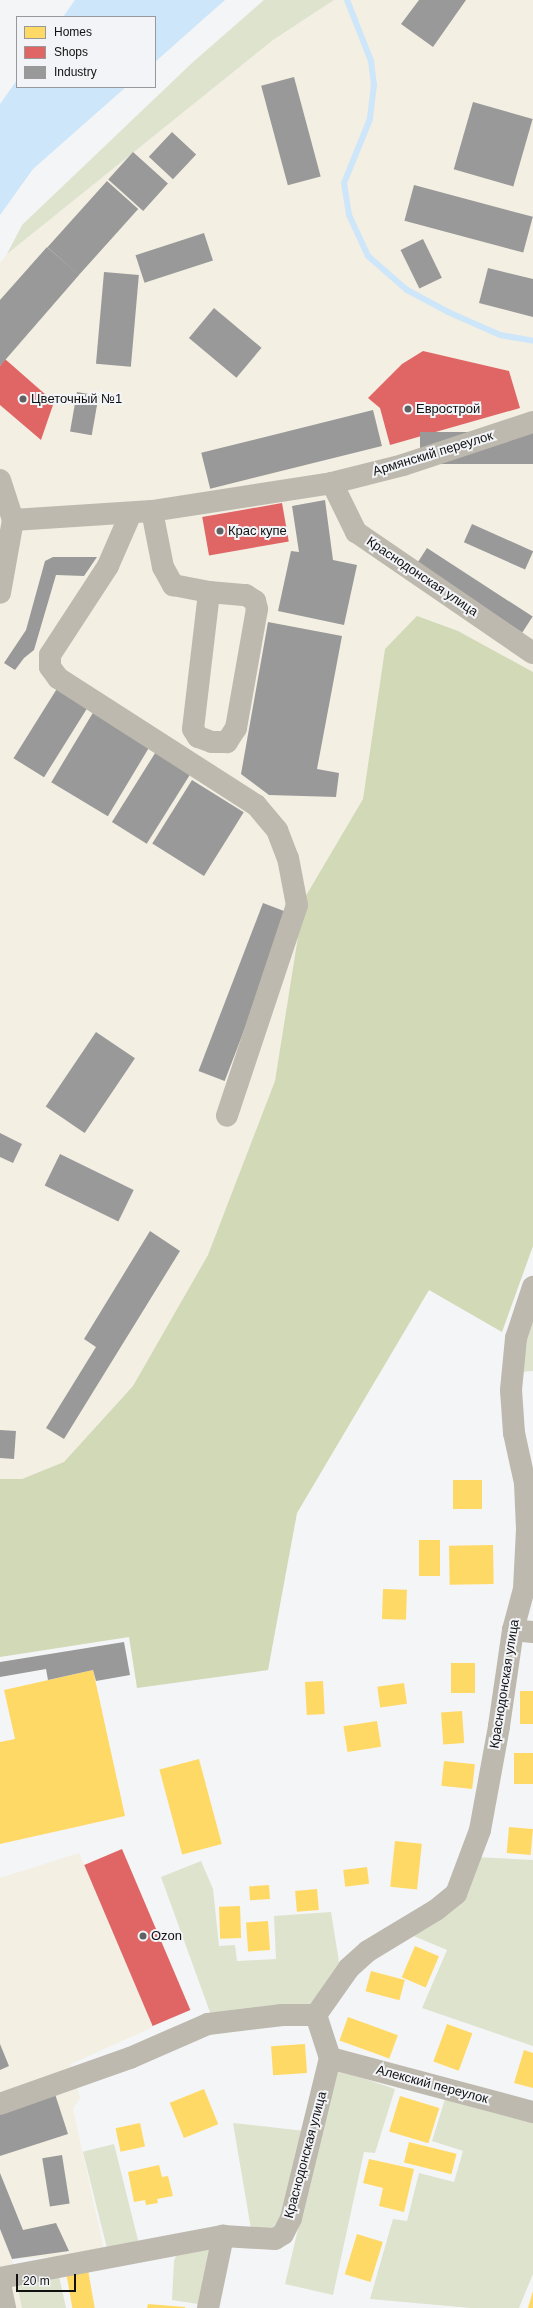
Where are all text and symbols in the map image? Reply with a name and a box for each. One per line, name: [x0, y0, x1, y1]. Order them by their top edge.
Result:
legend: [16, 16, 156, 88]
text: Homes: [54, 25, 92, 39]
text: Shops: [54, 45, 88, 59]
text: Industry: [54, 65, 97, 79]
place label: Цветочный №1: [31, 391, 122, 407]
marker: Цветочный №1: [18, 394, 28, 404]
place label: Еврострой: [416, 401, 480, 417]
marker: Еврострой: [403, 404, 413, 414]
street label: Армянский переулок: [371, 428, 495, 480]
place label: Крас купе: [228, 523, 287, 539]
marker: Крас купе: [215, 526, 225, 536]
street label: Краснодонская улица: [363, 534, 481, 620]
street label: Краснодонская улица: [487, 1618, 523, 1750]
place label: Ozon: [151, 1928, 182, 1944]
marker: Ozon: [138, 1931, 148, 1941]
street label: Алекский переулок: [374, 2063, 490, 2107]
street label: Краснодонская улица: [282, 2090, 330, 2220]
scale bar: [18, 2266, 78, 2292]
text: 20 m: [23, 2274, 50, 2288]

